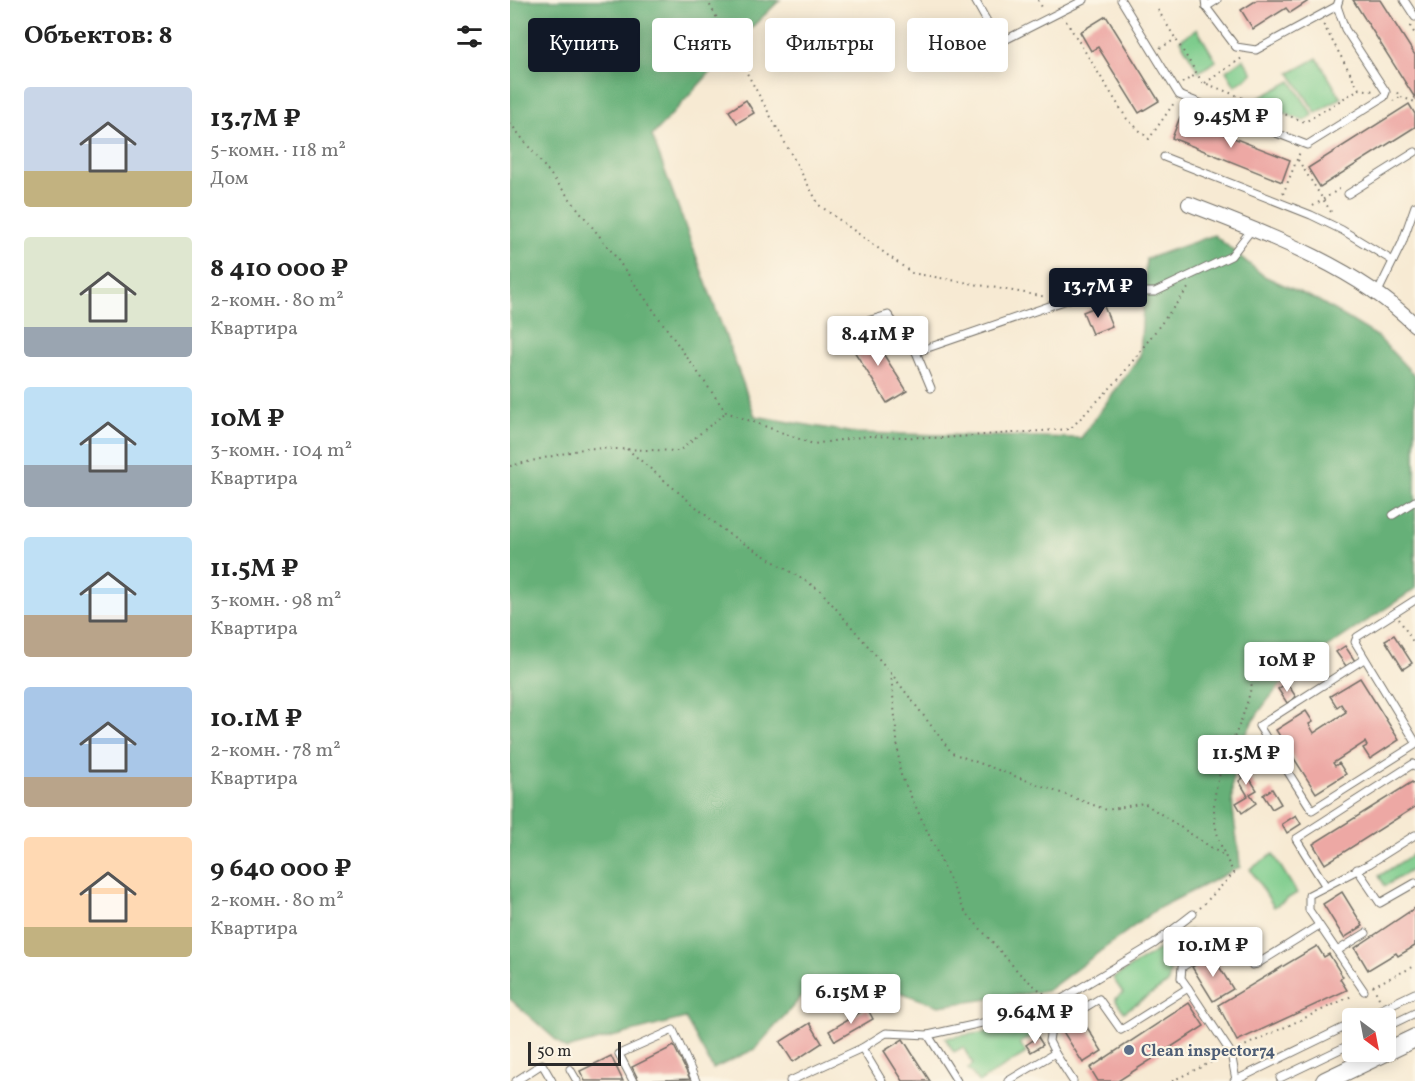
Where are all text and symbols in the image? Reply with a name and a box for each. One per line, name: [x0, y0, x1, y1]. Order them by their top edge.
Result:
text: Объектов: 8: [24, 18, 173, 54]
chip: Купить: [528, 18, 640, 72]
chip: Снять: [652, 18, 753, 72]
chip: Фильтры: [765, 18, 895, 72]
chip: Новое: [907, 18, 1008, 72]
icon: filters: [453, 20, 486, 53]
pin: 9.45M ₽: [1176, 98, 1286, 149]
text: 13.7M ₽: [210, 101, 301, 137]
text: 9.45M ₽: [1193, 103, 1269, 131]
icon: home: [72, 111, 144, 183]
text: 5-комн. · 118 m²: [210, 137, 346, 165]
text: Дом: [210, 165, 249, 193]
text: 8 410 000 ₽: [210, 251, 348, 287]
icon: home: [72, 261, 144, 333]
pin: 13.7M ₽: [1043, 268, 1153, 319]
text: 13.7M ₽: [1063, 273, 1133, 301]
text: 2-комн. · 80 m²: [210, 287, 344, 315]
text: Квартира: [210, 315, 298, 343]
pin: 8.41M ₽: [823, 316, 933, 367]
text: 8.41M ₽: [841, 321, 915, 349]
text: 10M ₽: [210, 401, 285, 437]
icon: home: [72, 411, 144, 483]
text: 3-комн. · 104 m²: [210, 437, 352, 465]
text: Квартира: [210, 465, 298, 493]
text: 11.5M ₽: [210, 551, 299, 587]
icon: home: [72, 561, 144, 633]
text: 3-комн. · 98 m²: [210, 587, 342, 615]
text: Квартира: [210, 615, 298, 643]
pin: 10M ₽: [1245, 642, 1329, 693]
text: 10M ₽: [1258, 647, 1316, 675]
text: 10.1M ₽: [210, 701, 302, 737]
icon: home: [72, 711, 144, 783]
pin: 11.5M ₽: [1191, 735, 1301, 786]
text: 2-комн. · 78 m²: [210, 737, 341, 765]
text: 11.5M ₽: [1212, 740, 1280, 768]
text: Квартира: [210, 765, 298, 793]
text: 9 640 000 ₽: [210, 851, 352, 887]
icon: home: [72, 861, 144, 933]
text: 2-комн. · 80 m²: [210, 887, 344, 915]
text: Квартира: [210, 915, 298, 943]
pin: 10.1M ₽: [1158, 927, 1268, 978]
text: 10.1M ₽: [1177, 932, 1249, 960]
pin: 6.15M ₽: [796, 974, 906, 1025]
text: 6.15M ₽: [815, 979, 887, 1007]
pin: 9.64M ₽: [980, 994, 1090, 1045]
text: 9.64M ₽: [997, 999, 1073, 1027]
north arrow: [1342, 1008, 1396, 1062]
map controls: [1342, 1008, 1396, 1062]
scale bar: [528, 1039, 621, 1066]
text: 50 m: [537, 1041, 571, 1063]
place label: Clean inspector74: [1141, 1041, 1276, 1063]
marker: Clean inspector74: [1122, 1043, 1136, 1057]

